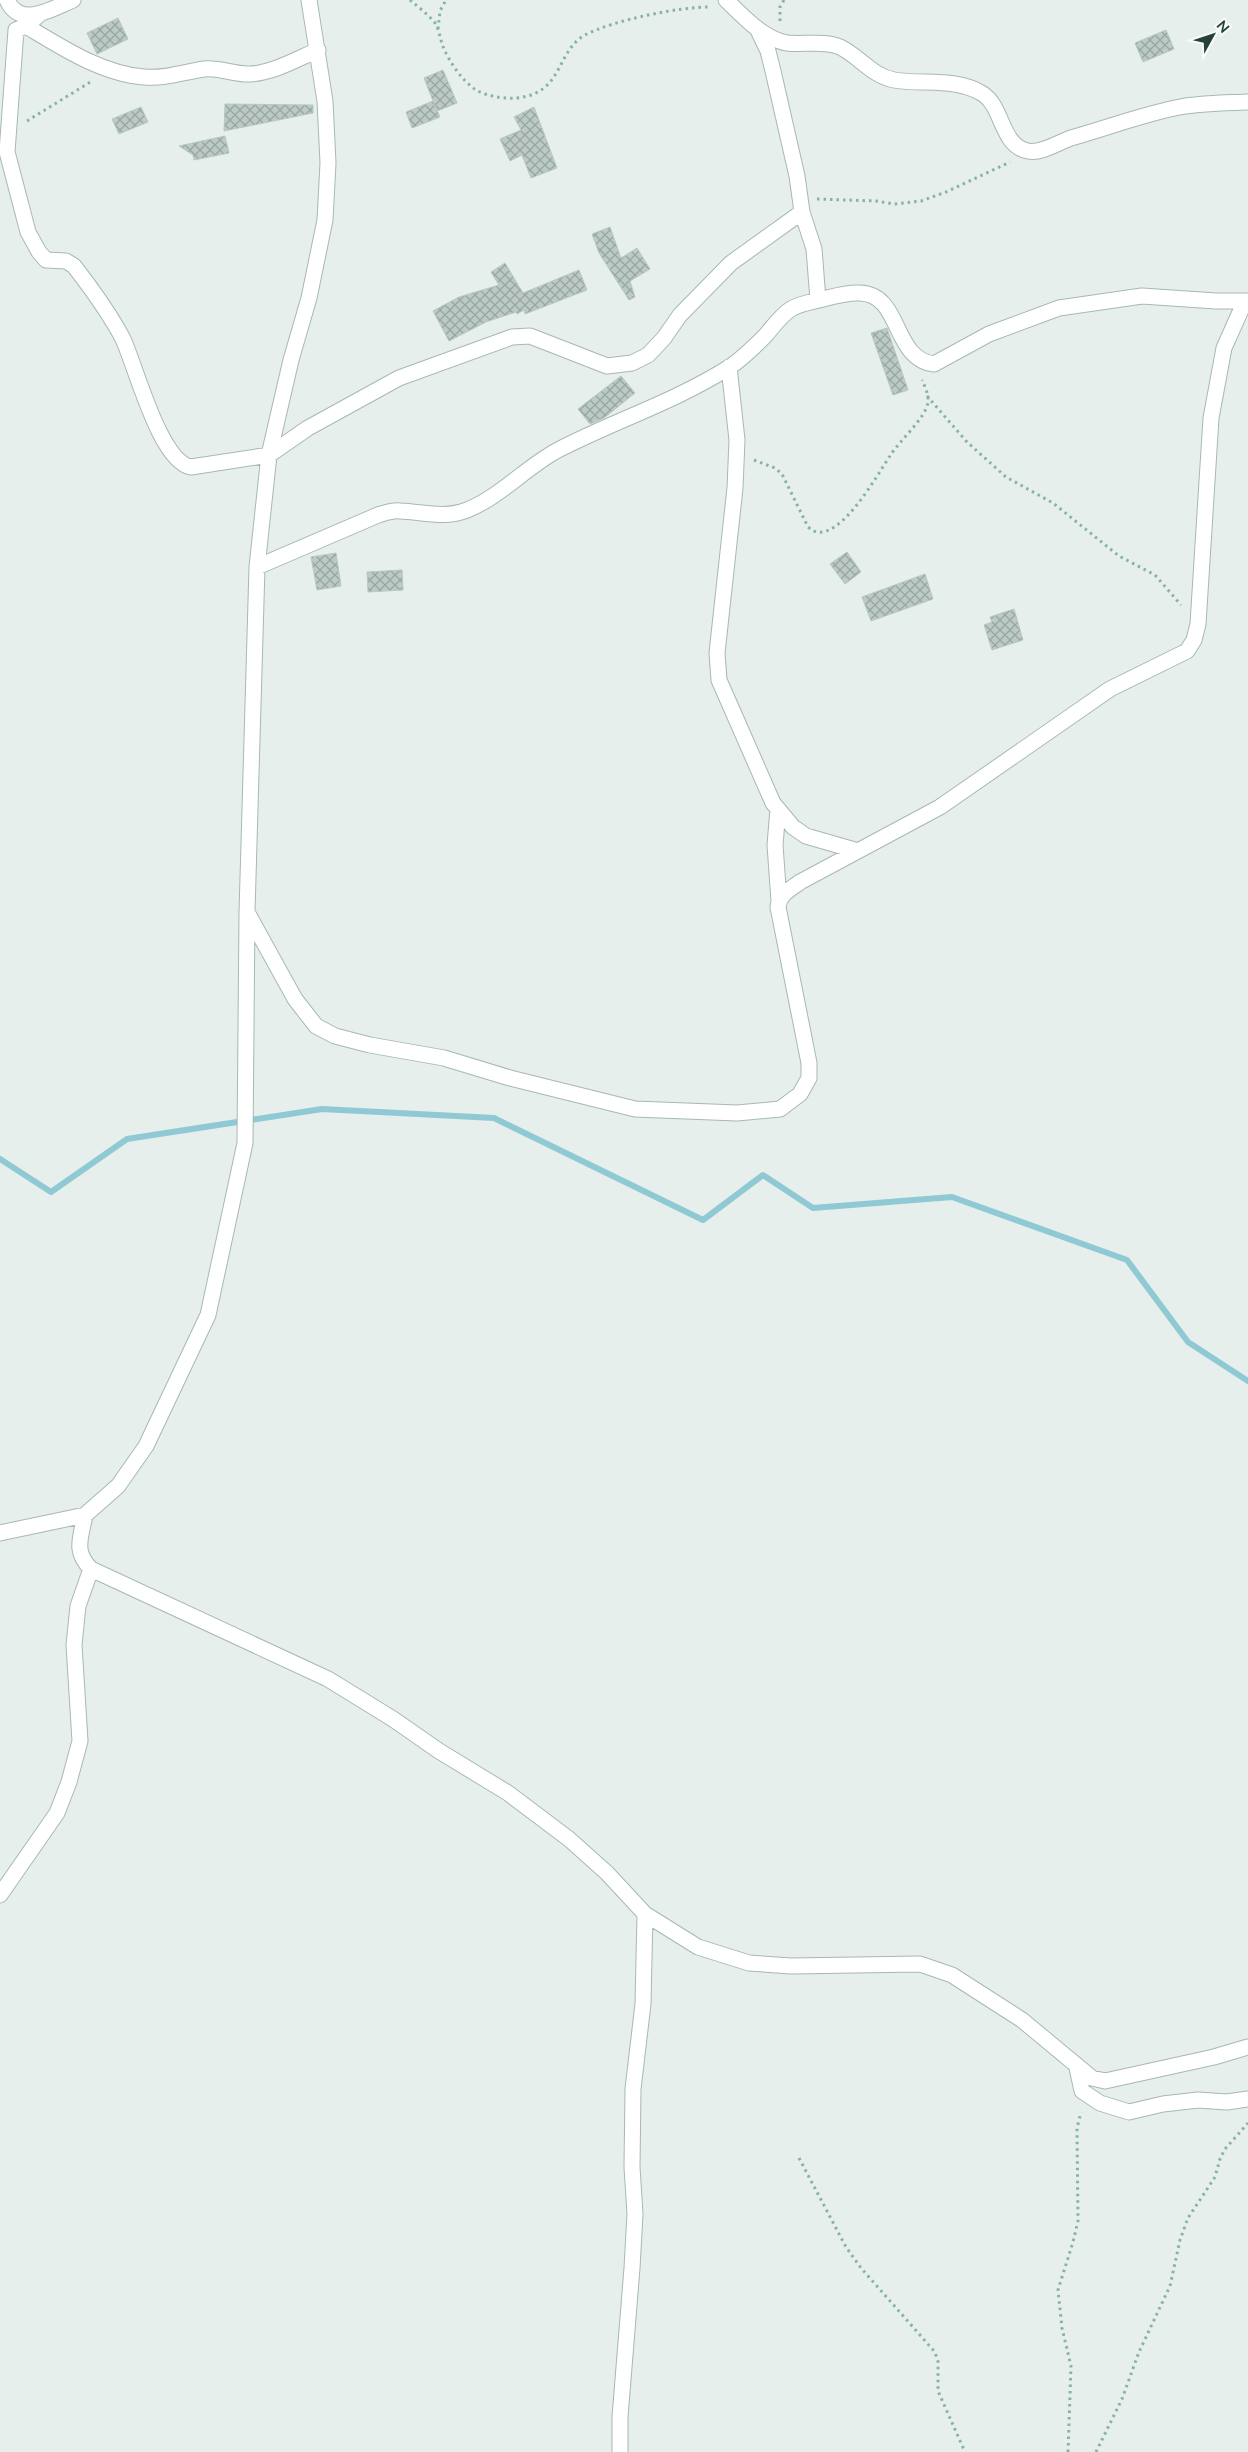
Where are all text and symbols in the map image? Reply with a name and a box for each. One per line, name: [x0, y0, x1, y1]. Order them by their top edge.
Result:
north arrow: [1188, 10, 1238, 60]
text: N: [1213, 17, 1233, 36]

